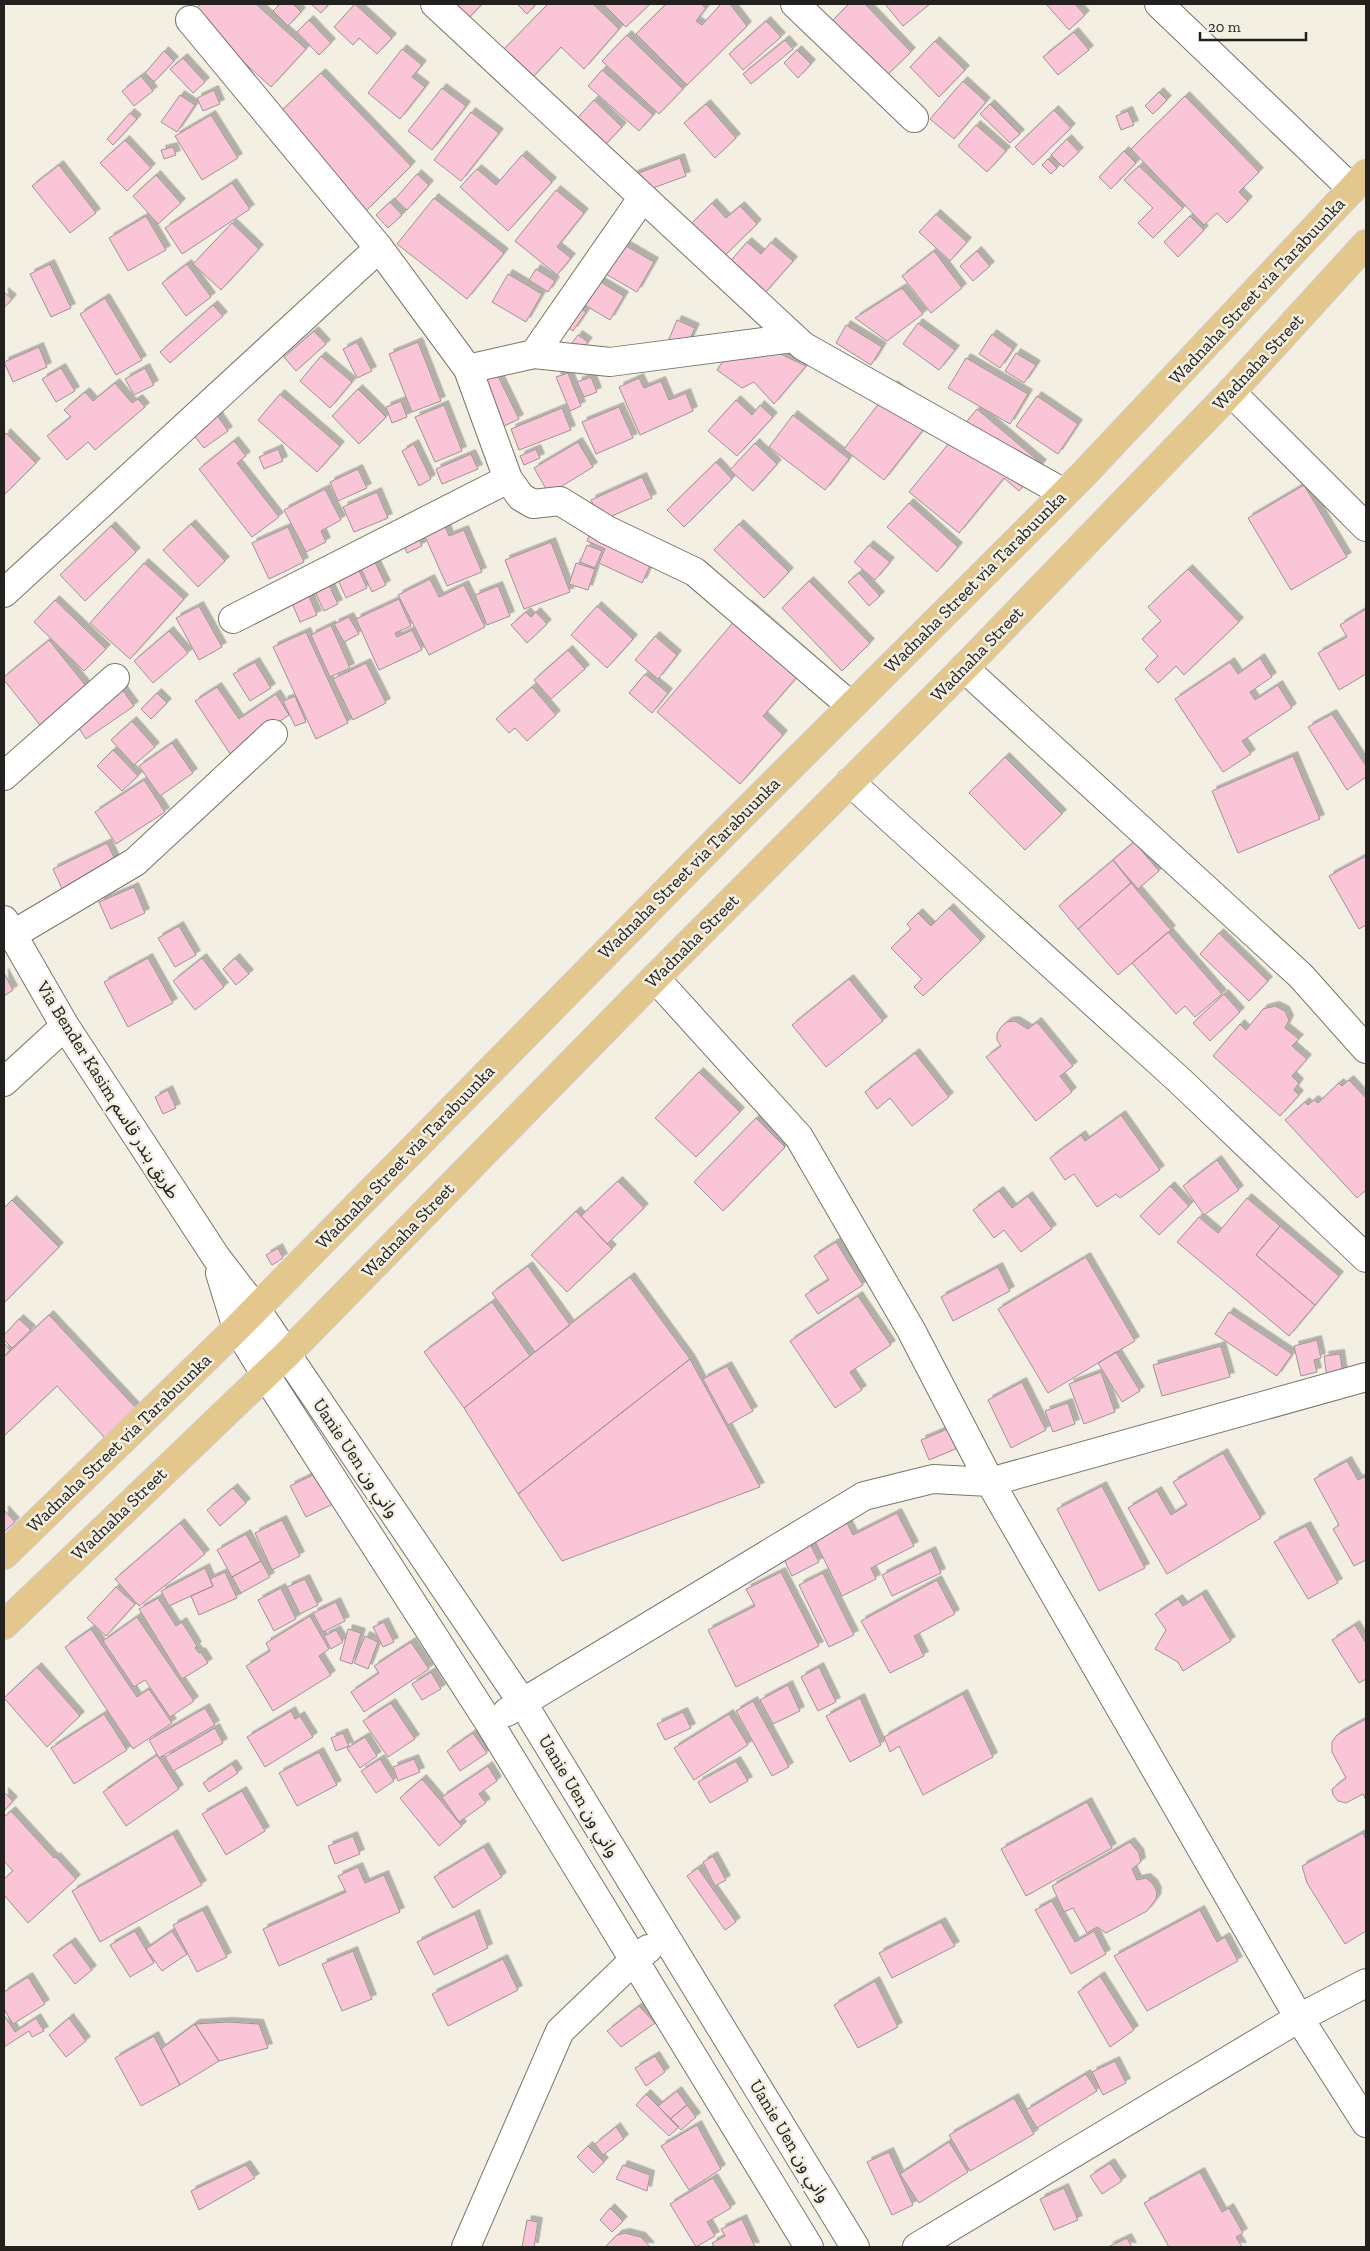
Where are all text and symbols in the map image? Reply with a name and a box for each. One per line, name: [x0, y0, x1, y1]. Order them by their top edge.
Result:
scale bar: [1200, 10, 1306, 42]
text: 20 m: [1208, 18, 1241, 36]
street label: Wadnaha Street via Tarabuunka: [1164, 193, 1350, 389]
street label: Wadnaha Street: [1208, 309, 1308, 415]
street label: Wadnaha Street via Tarabuunka: [879, 486, 1071, 678]
street label: Wadnaha Street: [926, 602, 1028, 706]
street label: Wadnaha Street via Tarabuunka: [593, 772, 785, 964]
street label: Wadnaha Street: [641, 890, 743, 992]
street label: Via Bender Kasim طريق بندر قاسم: [29, 976, 184, 1204]
street label: Wadnaha Street via Tarabuunka: [311, 1060, 499, 1254]
street label: Wadnaha Street: [357, 1178, 459, 1282]
street label: Wadnaha Street via Tarabuunka: [22, 1349, 216, 1537]
street label: Uanie Uen واني ون: [306, 1394, 404, 1523]
street label: Wadnaha Street: [67, 1463, 171, 1565]
street label: Uanie Uen واني ون: [532, 1731, 624, 1862]
street label: Uanie Uen واني ون: [743, 2076, 835, 2207]

